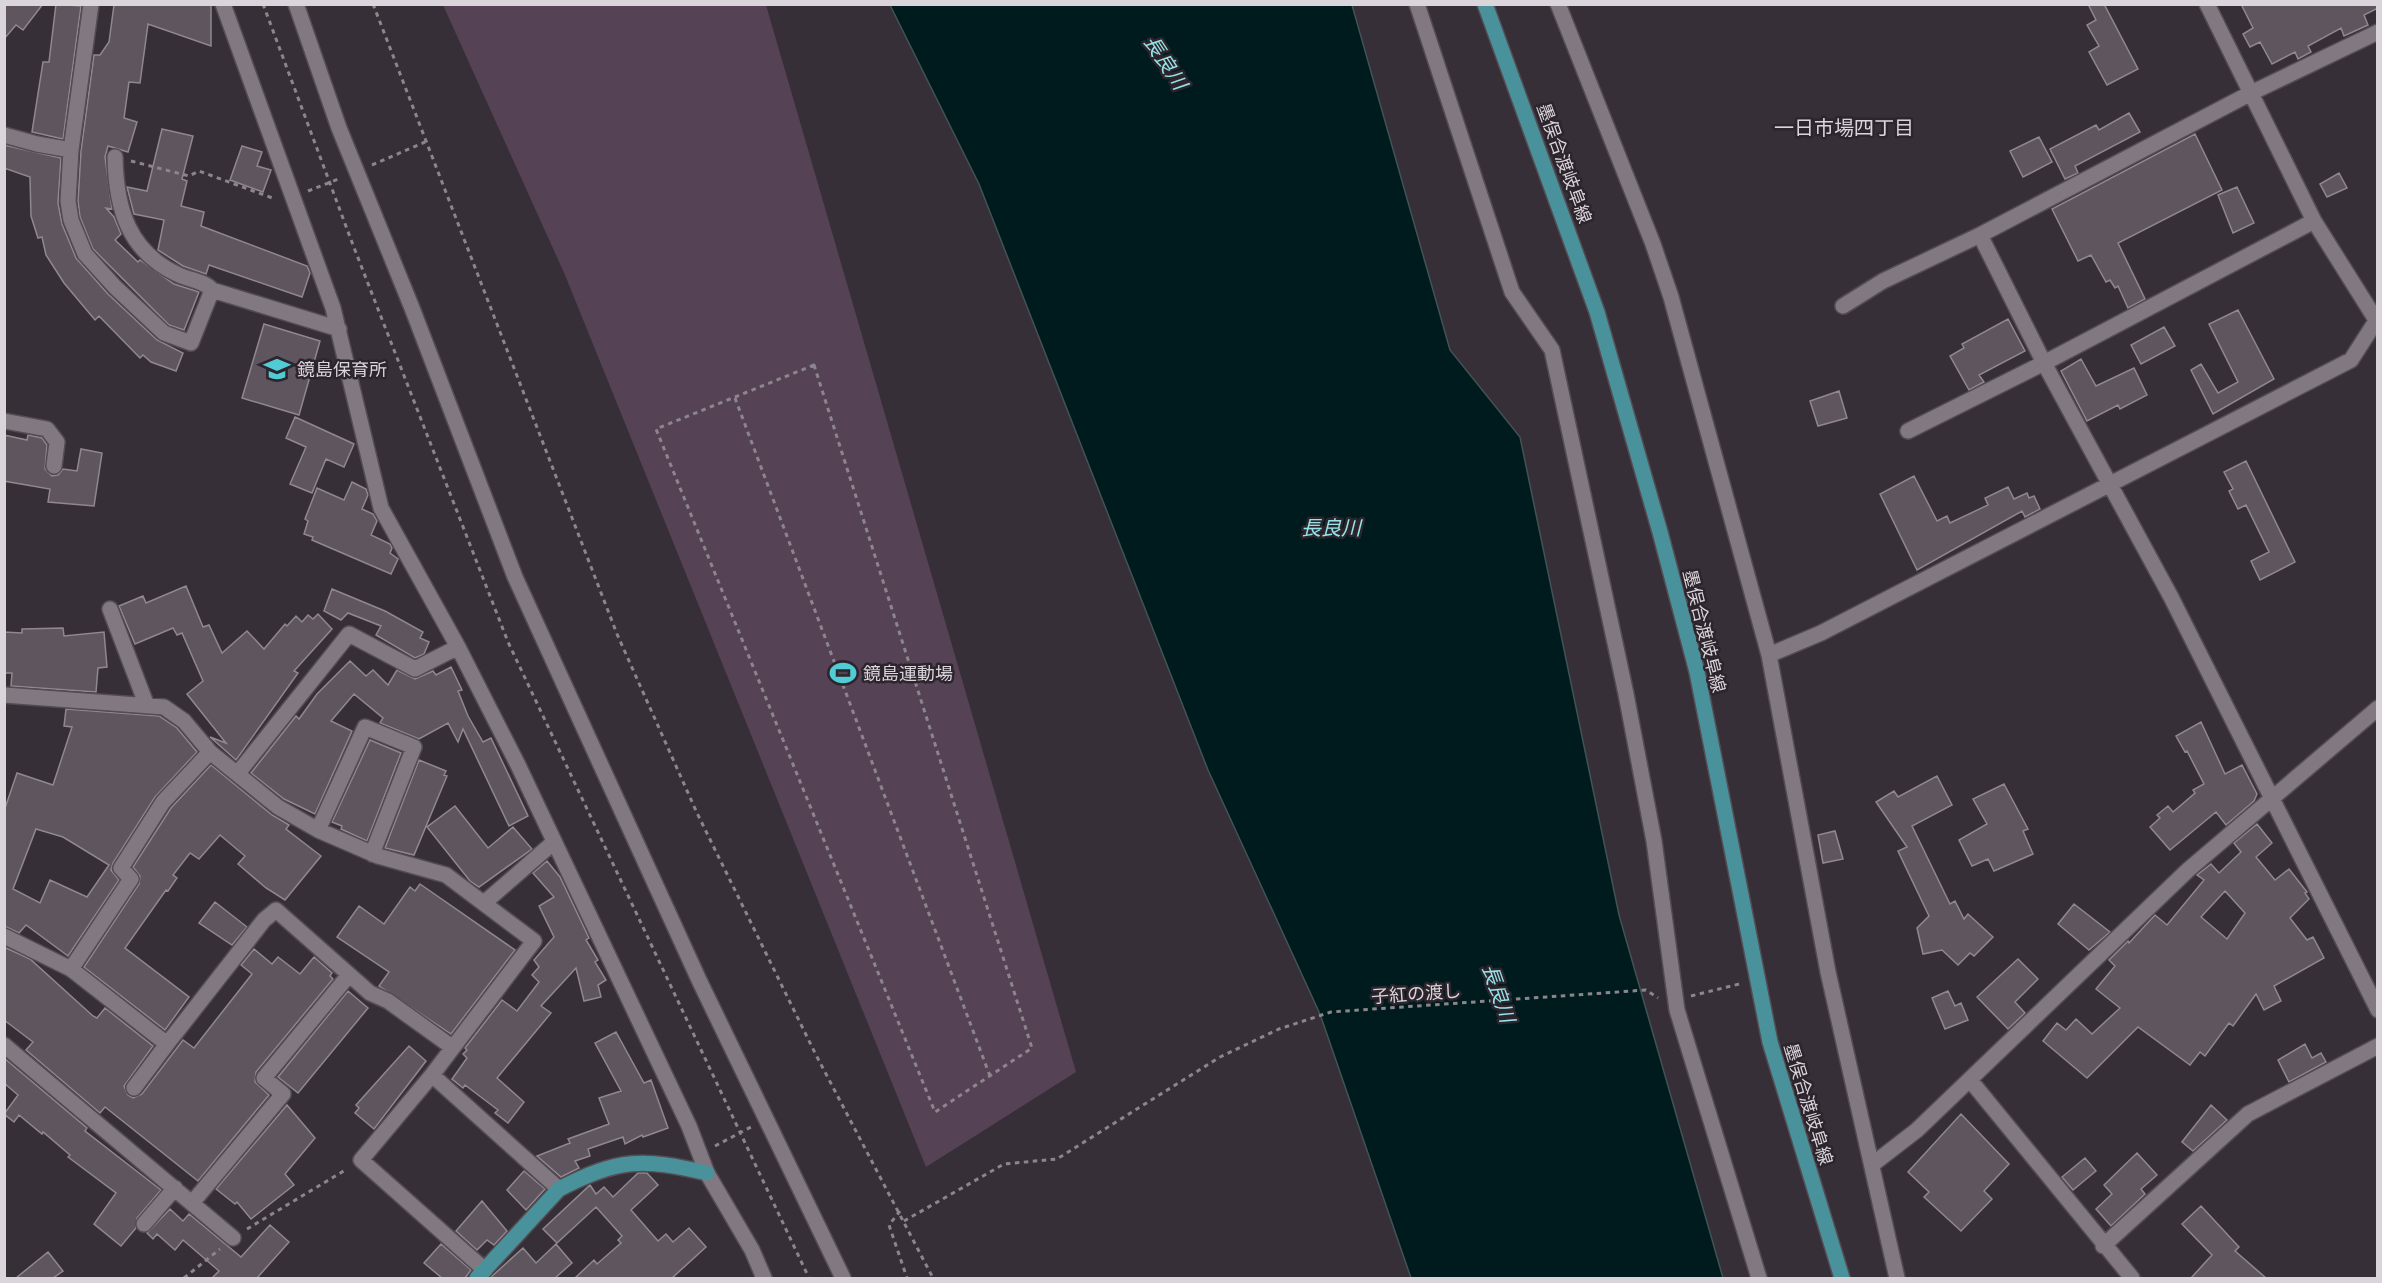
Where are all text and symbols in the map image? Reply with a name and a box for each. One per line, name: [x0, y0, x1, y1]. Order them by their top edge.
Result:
water label: 長良川: [1138, 29, 1195, 96]
street label: 墨俣合渡岐阜線: [1532, 100, 1598, 226]
district label: 一日市場四丁目: [1774, 114, 1914, 141]
school or university icon: 鏡島保育所: [262, 354, 292, 384]
place label: 鏡島保育所: [297, 357, 387, 381]
water label: 長良川: [1301, 514, 1363, 541]
street label: 墨俣合渡岐阜線: [1678, 567, 1732, 695]
sports icon: 鏡島運動場: [828, 658, 858, 688]
place label: 鏡島運動場: [863, 661, 953, 685]
water label: 長良川: [1476, 960, 1522, 1028]
street label: 子紅の渡し: [1370, 978, 1462, 1008]
street label: 墨俣合渡岐阜線: [1779, 1040, 1839, 1168]

